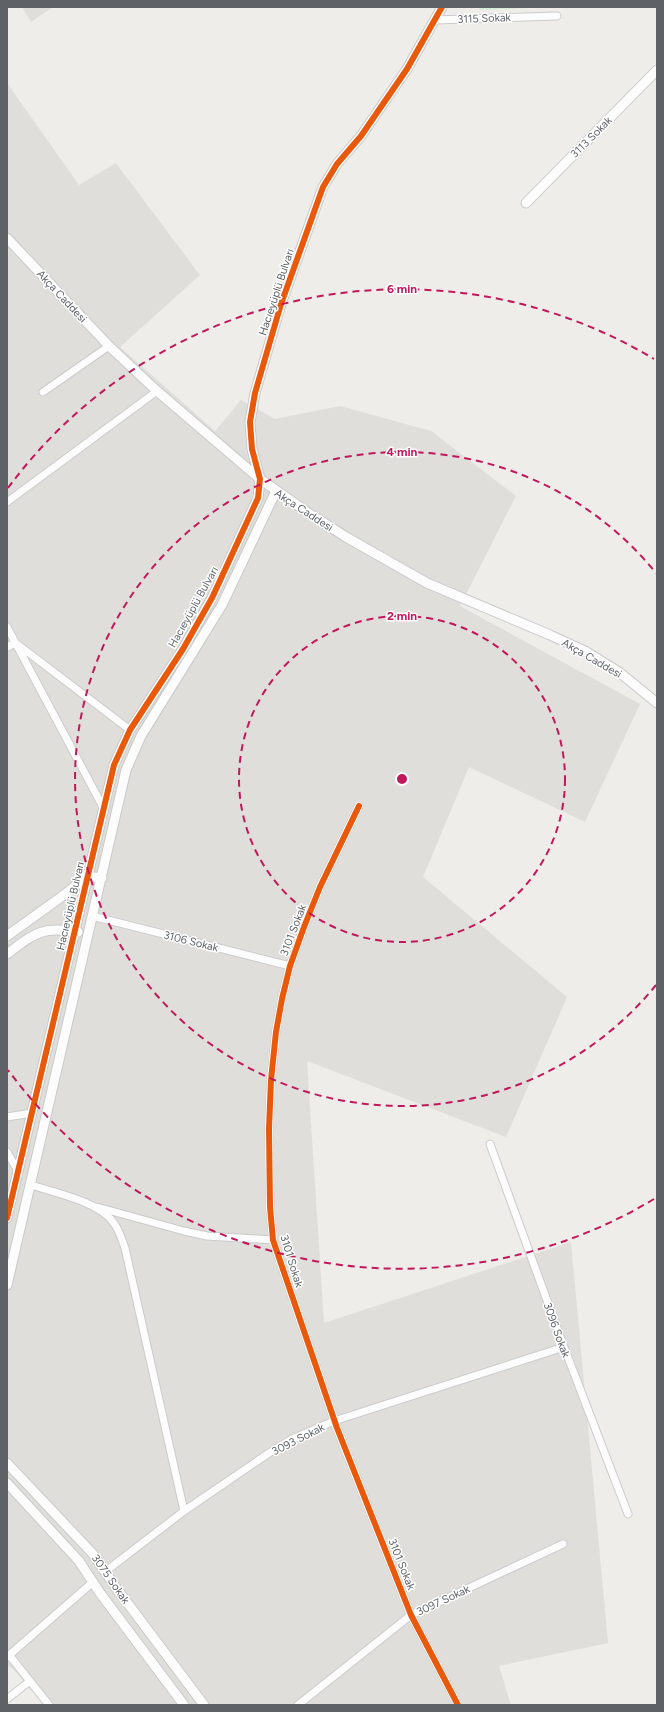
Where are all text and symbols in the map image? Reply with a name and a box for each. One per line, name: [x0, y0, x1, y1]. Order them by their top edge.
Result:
street label: 3115 Sokak: [457, 11, 512, 26]
street label: 3113 Sokak: [568, 114, 615, 161]
street label: Hacıeyüplü Bulvarı: [256, 247, 297, 337]
street label: Akça Caddesi: [34, 267, 89, 325]
text: 6 min: [387, 282, 417, 296]
text: 4 min: [387, 445, 418, 459]
street label: Akça Caddesi: [272, 487, 335, 534]
street label: Hacıeyüplü Bulvarı: [166, 564, 221, 650]
text: 2 min: [387, 609, 417, 623]
street label: Akça Caddesi: [559, 636, 624, 681]
centre of rings: [395, 772, 409, 786]
street label: Hacıeyüplü Bulvarı: [54, 860, 87, 952]
street label: 3101 Sokak: [278, 902, 309, 958]
street label: 3106 Sokak: [162, 928, 220, 955]
street label: 3101 Sokak: [277, 1233, 306, 1290]
street label: 3096 Sokak: [541, 1301, 573, 1360]
street label: 3093 Sokak: [270, 1420, 327, 1458]
street label: 3101 Sokak: [385, 1537, 418, 1592]
street label: 3075 Sokak: [89, 1552, 133, 1607]
street label: 3097 Sokak: [415, 1582, 472, 1618]

